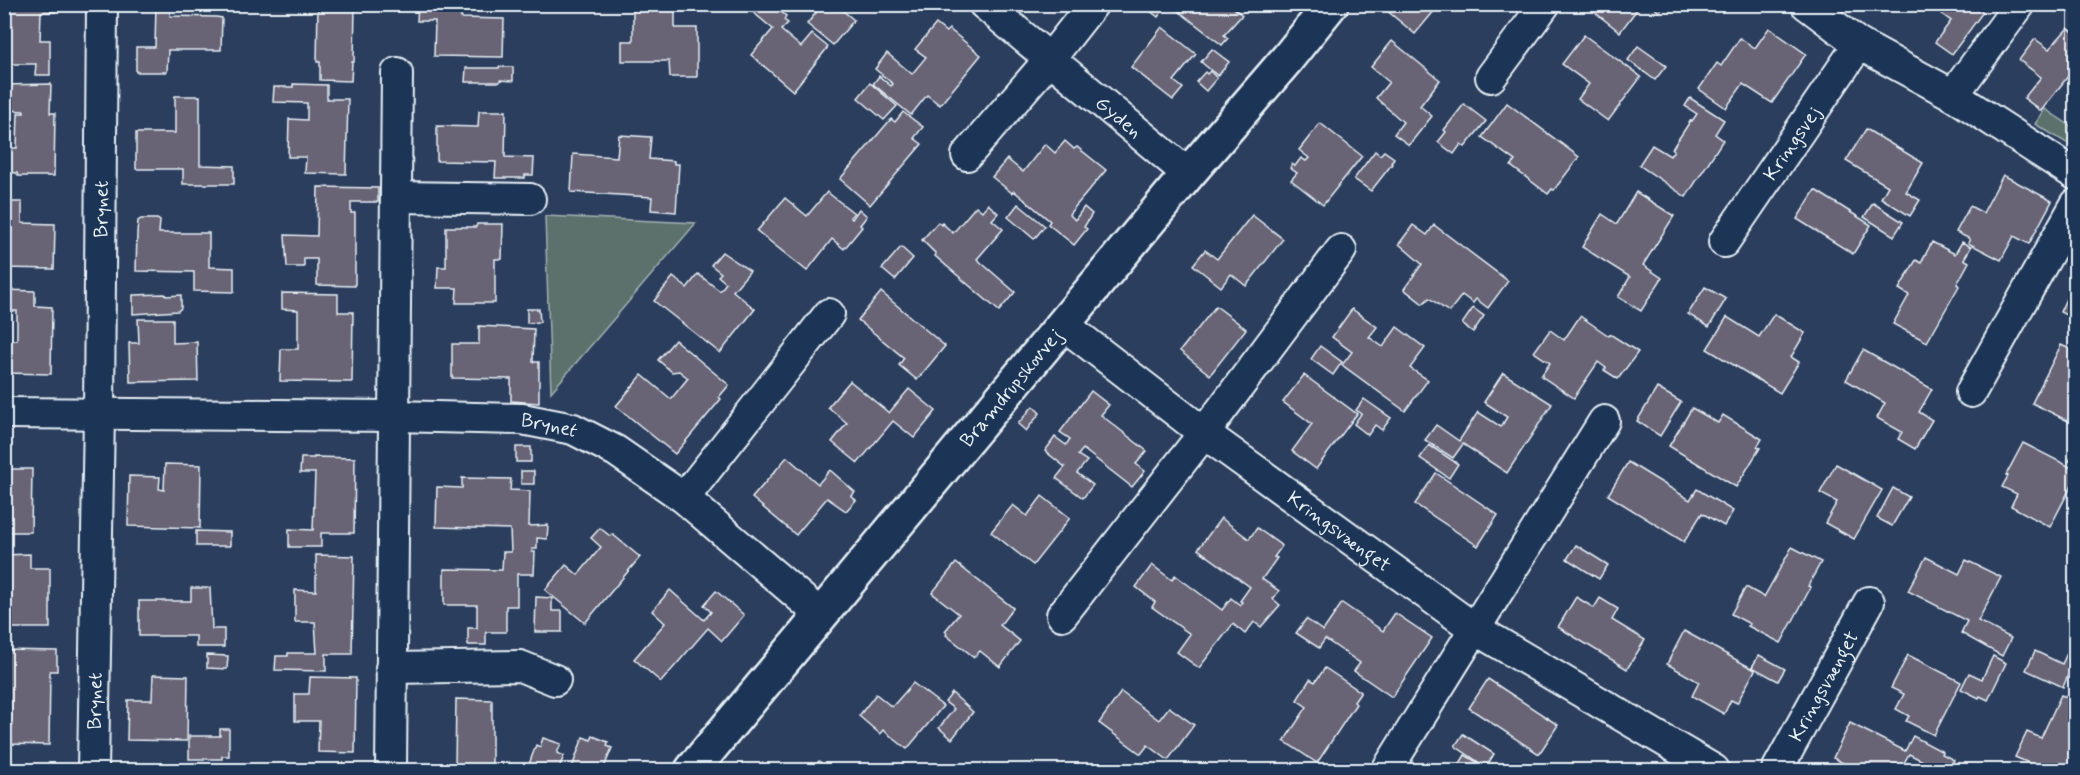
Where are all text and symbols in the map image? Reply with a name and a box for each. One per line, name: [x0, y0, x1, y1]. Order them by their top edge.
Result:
street label: Gyden: [1089, 90, 1148, 145]
street label: Kringsvej: [1758, 101, 1828, 187]
street label: Brynet: [88, 180, 116, 238]
street label: Bramdrupskovvej: [954, 323, 1069, 453]
street label: Brynet: [518, 407, 583, 444]
street label: Kringsvænget: [1281, 485, 1396, 579]
street label: Kringsvænget: [1783, 626, 1866, 747]
street label: Brynet: [82, 672, 110, 730]

